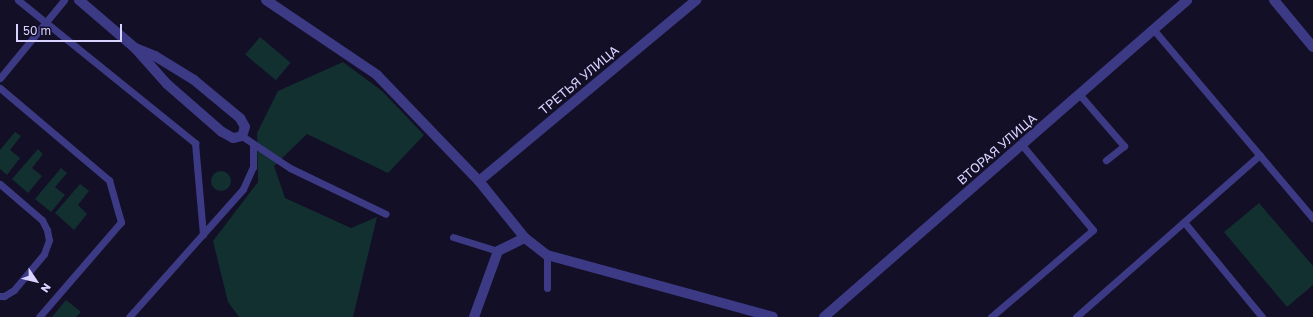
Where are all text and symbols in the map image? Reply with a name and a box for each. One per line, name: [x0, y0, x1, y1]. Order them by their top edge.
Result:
scale bar: [18, 16, 124, 42]
text: 50 m: [23, 23, 51, 38]
street label: ТРЕТЬЯ УЛИЦА: [536, 42, 622, 118]
street label: ВТОРАЯ УЛИЦА: [954, 110, 1040, 188]
north arrow: [16, 261, 56, 301]
text: N: [39, 281, 54, 295]

